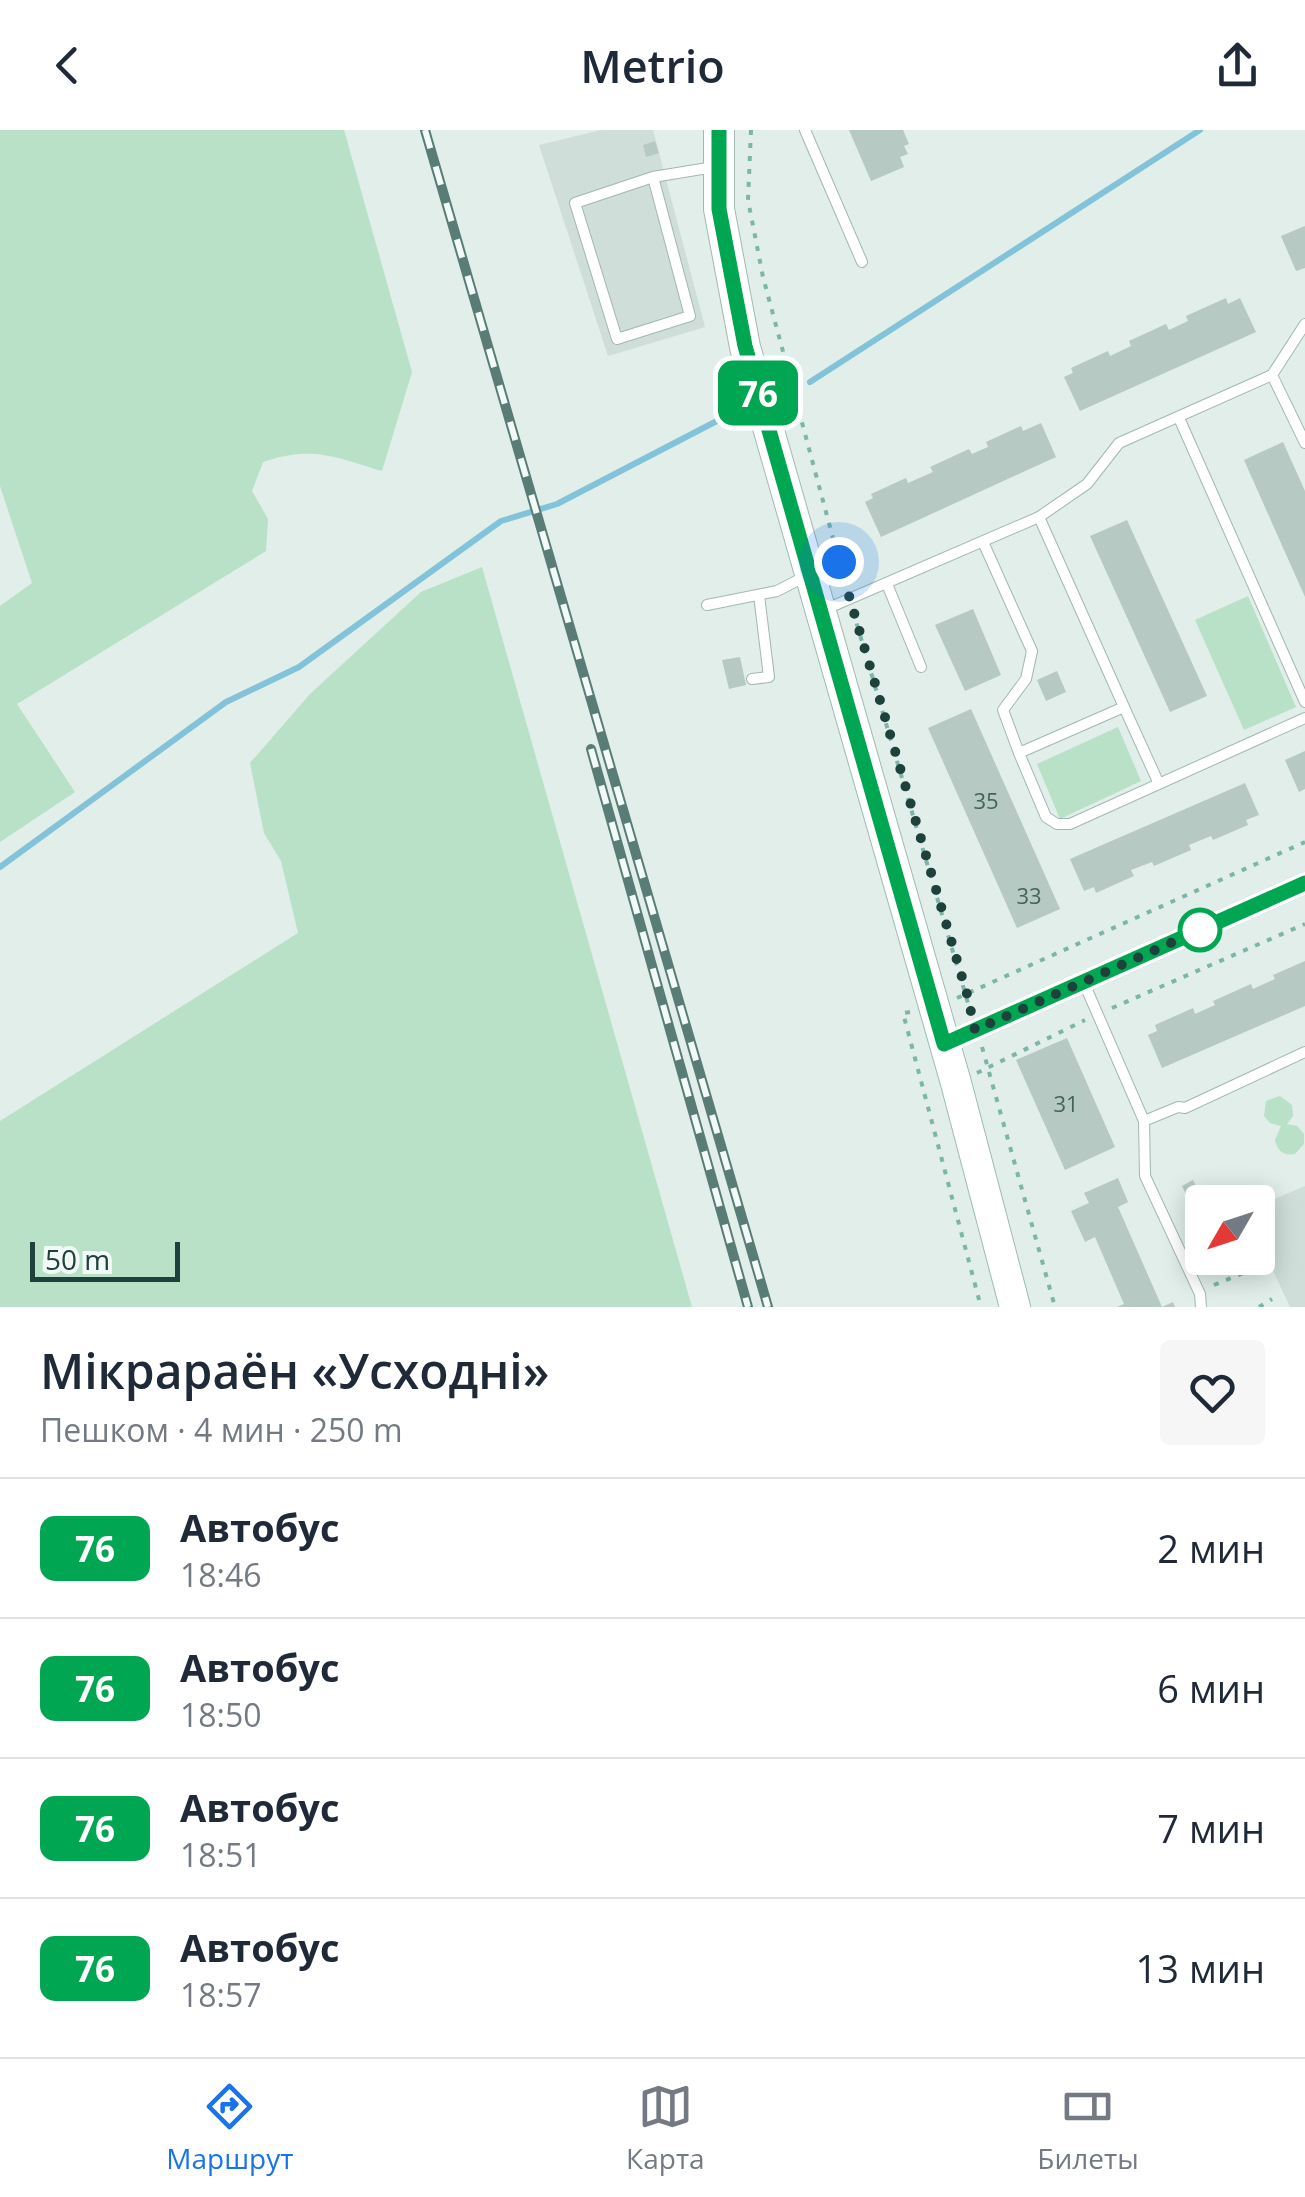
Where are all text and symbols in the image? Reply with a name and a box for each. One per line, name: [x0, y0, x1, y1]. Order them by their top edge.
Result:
text: Metrio: [580, 35, 725, 96]
icon: back: [40, 38, 95, 93]
icon: share: [1210, 38, 1265, 93]
line badge: 76: [713, 360, 803, 426]
text: 76: [738, 370, 778, 417]
your location: [814, 537, 864, 587]
house number: 35: [973, 785, 999, 815]
house number: 33: [1016, 880, 1042, 910]
unlabelled marker: [1179, 909, 1221, 951]
house number: 31: [1053, 1088, 1079, 1118]
north arrow: [1185, 1185, 1275, 1275]
map controls: [1185, 1185, 1275, 1275]
scale bar: [30, 1237, 180, 1282]
text: 50 m: [45, 1240, 110, 1278]
text: Мікрараён «Усходні»: [40, 1338, 549, 1403]
button: heart: [1160, 1340, 1265, 1445]
text: Пешком · 4 мин · 250 m: [40, 1408, 403, 1451]
text: Автобус: [180, 1501, 339, 1553]
text: 2 мин: [1157, 1522, 1265, 1574]
text: 76: [75, 1525, 115, 1572]
text: 18:46: [180, 1553, 262, 1596]
text: Автобус: [180, 1641, 339, 1693]
text: 6 мин: [1157, 1662, 1265, 1714]
text: 76: [75, 1665, 115, 1712]
text: 18:50: [180, 1693, 262, 1736]
text: Автобус: [180, 1781, 339, 1833]
text: 7 мин: [1157, 1802, 1265, 1854]
text: 76: [75, 1805, 115, 1852]
text: 18:51: [180, 1833, 262, 1876]
text: Автобус: [180, 1921, 339, 1973]
text: 13 мин: [1136, 1942, 1265, 1994]
text: 76: [75, 1945, 115, 1992]
text: 18:57: [180, 1973, 262, 2016]
tab: Маршрут: [166, 2079, 293, 2177]
tab: Карта: [626, 2079, 705, 2177]
tab: Билеты: [1037, 2079, 1139, 2177]

